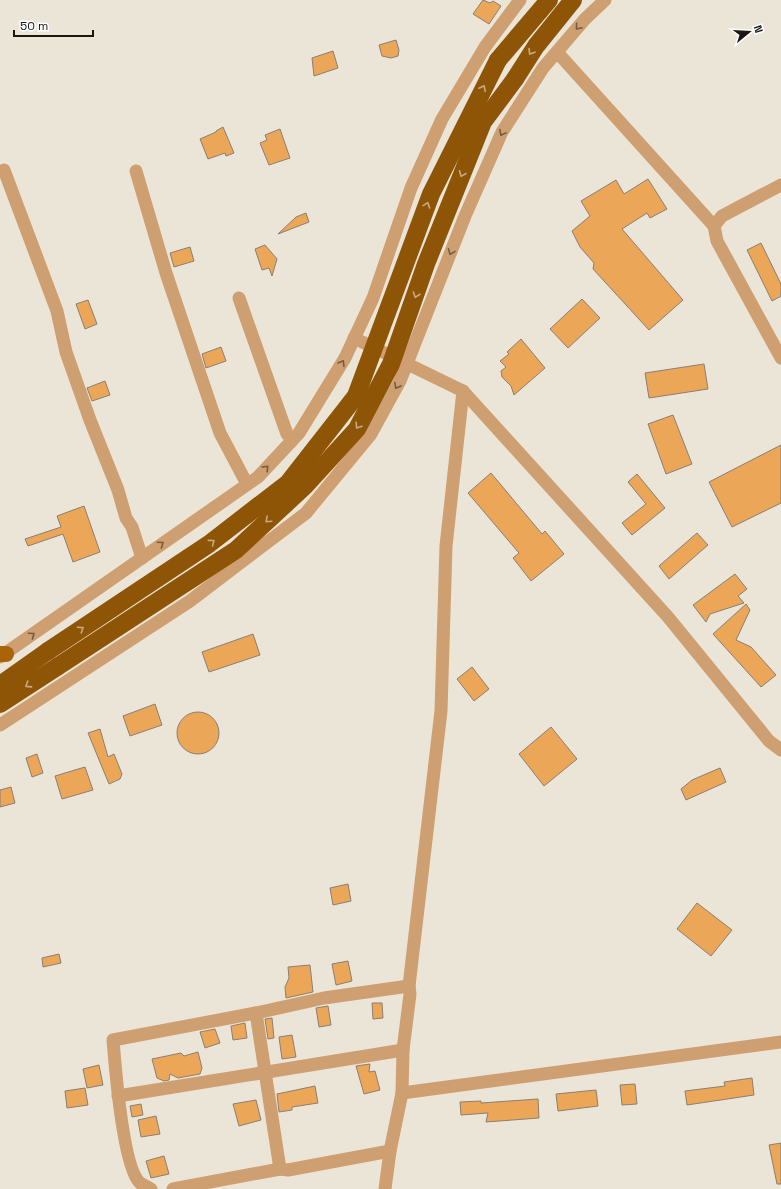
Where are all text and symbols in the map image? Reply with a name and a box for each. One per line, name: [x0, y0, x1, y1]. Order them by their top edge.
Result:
scale bar: [14, 12, 93, 38]
north arrow: [729, 12, 769, 52]
text: 50 m: [20, 18, 48, 34]
one-way arrow: [575, 23, 582, 30]
text: N: [751, 23, 766, 35]
one-way arrow: [529, 48, 536, 55]
one-way arrow: [479, 85, 486, 92]
one-way arrow: [500, 129, 507, 136]
one-way arrow: [459, 170, 467, 177]
one-way arrow: [422, 202, 430, 209]
one-way arrow: [447, 249, 455, 256]
one-way arrow: [412, 291, 420, 298]
one-way arrow: [337, 360, 345, 367]
one-way arrow: [395, 382, 402, 389]
one-way arrow: [355, 422, 363, 429]
one-way arrow: [261, 465, 269, 473]
one-way arrow: [266, 515, 273, 522]
one-way arrow: [208, 539, 215, 546]
one-way arrow: [157, 541, 164, 549]
one-way arrow: [77, 627, 84, 634]
one-way arrow: [28, 632, 35, 640]
one-way arrow: [26, 681, 33, 688]

